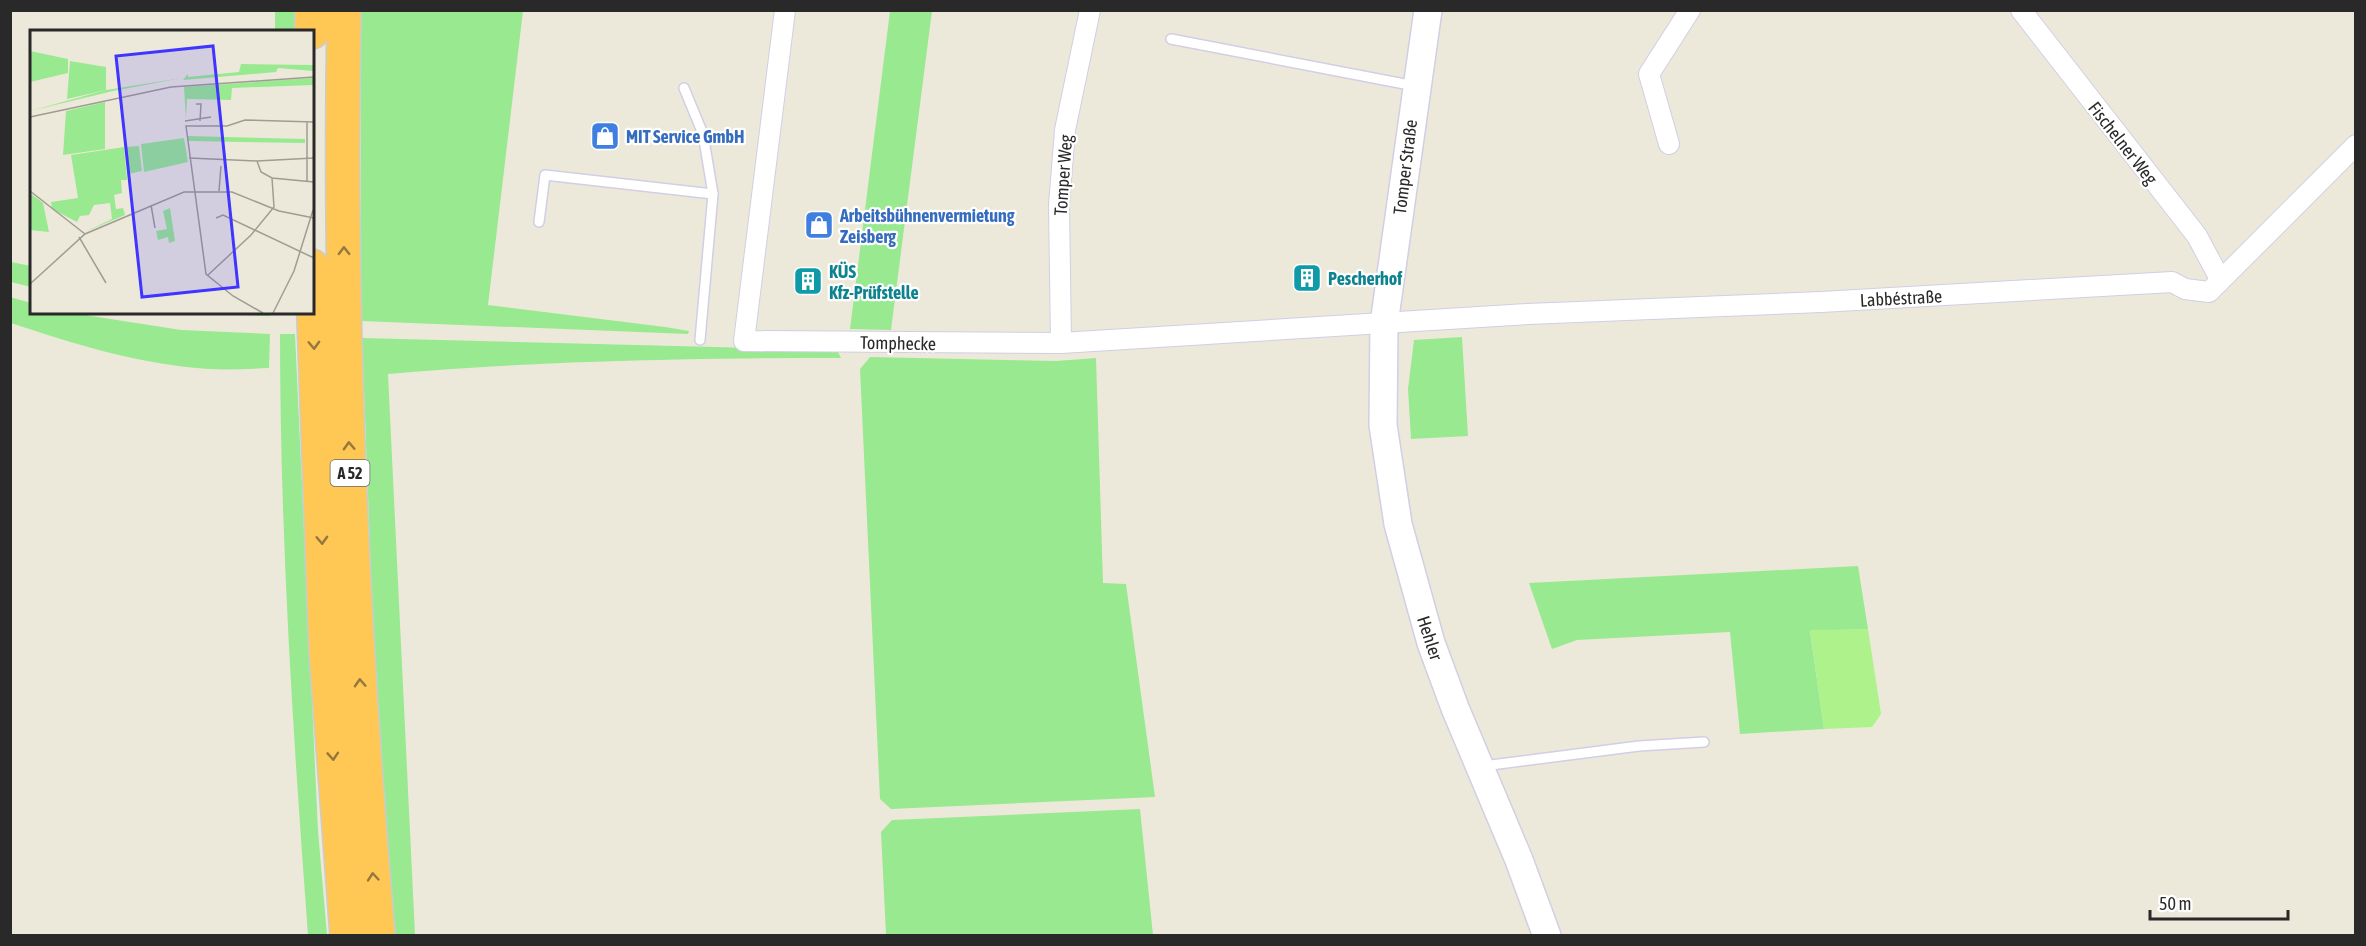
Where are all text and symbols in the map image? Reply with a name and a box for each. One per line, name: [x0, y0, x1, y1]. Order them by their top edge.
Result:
inset map: [30, 30, 314, 314]
street label: Fischelner Weg: [2084, 97, 2162, 189]
street label: Tomper Straße: [1389, 118, 1421, 216]
shop icon: MIT Service GmbH: [589, 120, 621, 152]
place label: MIT Service GmbH: [626, 126, 744, 147]
street label: Tomper Weg: [1050, 134, 1076, 216]
place label: Arbeitsbühnenvermietung Zeisberg: [839, 205, 1015, 247]
shop icon: Arbeitsbühnenvermietung Zeisberg: [803, 209, 835, 241]
one-way arrow: [338, 246, 350, 255]
place label: KÜS Kfz-Prüfstelle: [829, 261, 919, 303]
building icon: Pescherhof: [1291, 262, 1323, 294]
building icon: KÜS Kfz-Prüfstelle: [792, 265, 824, 297]
place label: Pescherhof: [1328, 268, 1403, 289]
street label: Labbéstraße: [1859, 285, 1943, 311]
street label: Tomphecke: [860, 332, 936, 354]
one-way arrow: [308, 341, 321, 350]
one-way arrow: [342, 441, 355, 450]
road number: A 52: [330, 460, 370, 486]
one-way arrow: [315, 535, 328, 544]
street label: Hehler: [1413, 613, 1447, 664]
one-way arrow: [354, 678, 367, 687]
one-way arrow: [327, 751, 340, 760]
one-way arrow: [367, 873, 380, 882]
scale bar: [2150, 883, 2288, 921]
text: 50 m: [2159, 893, 2191, 914]

